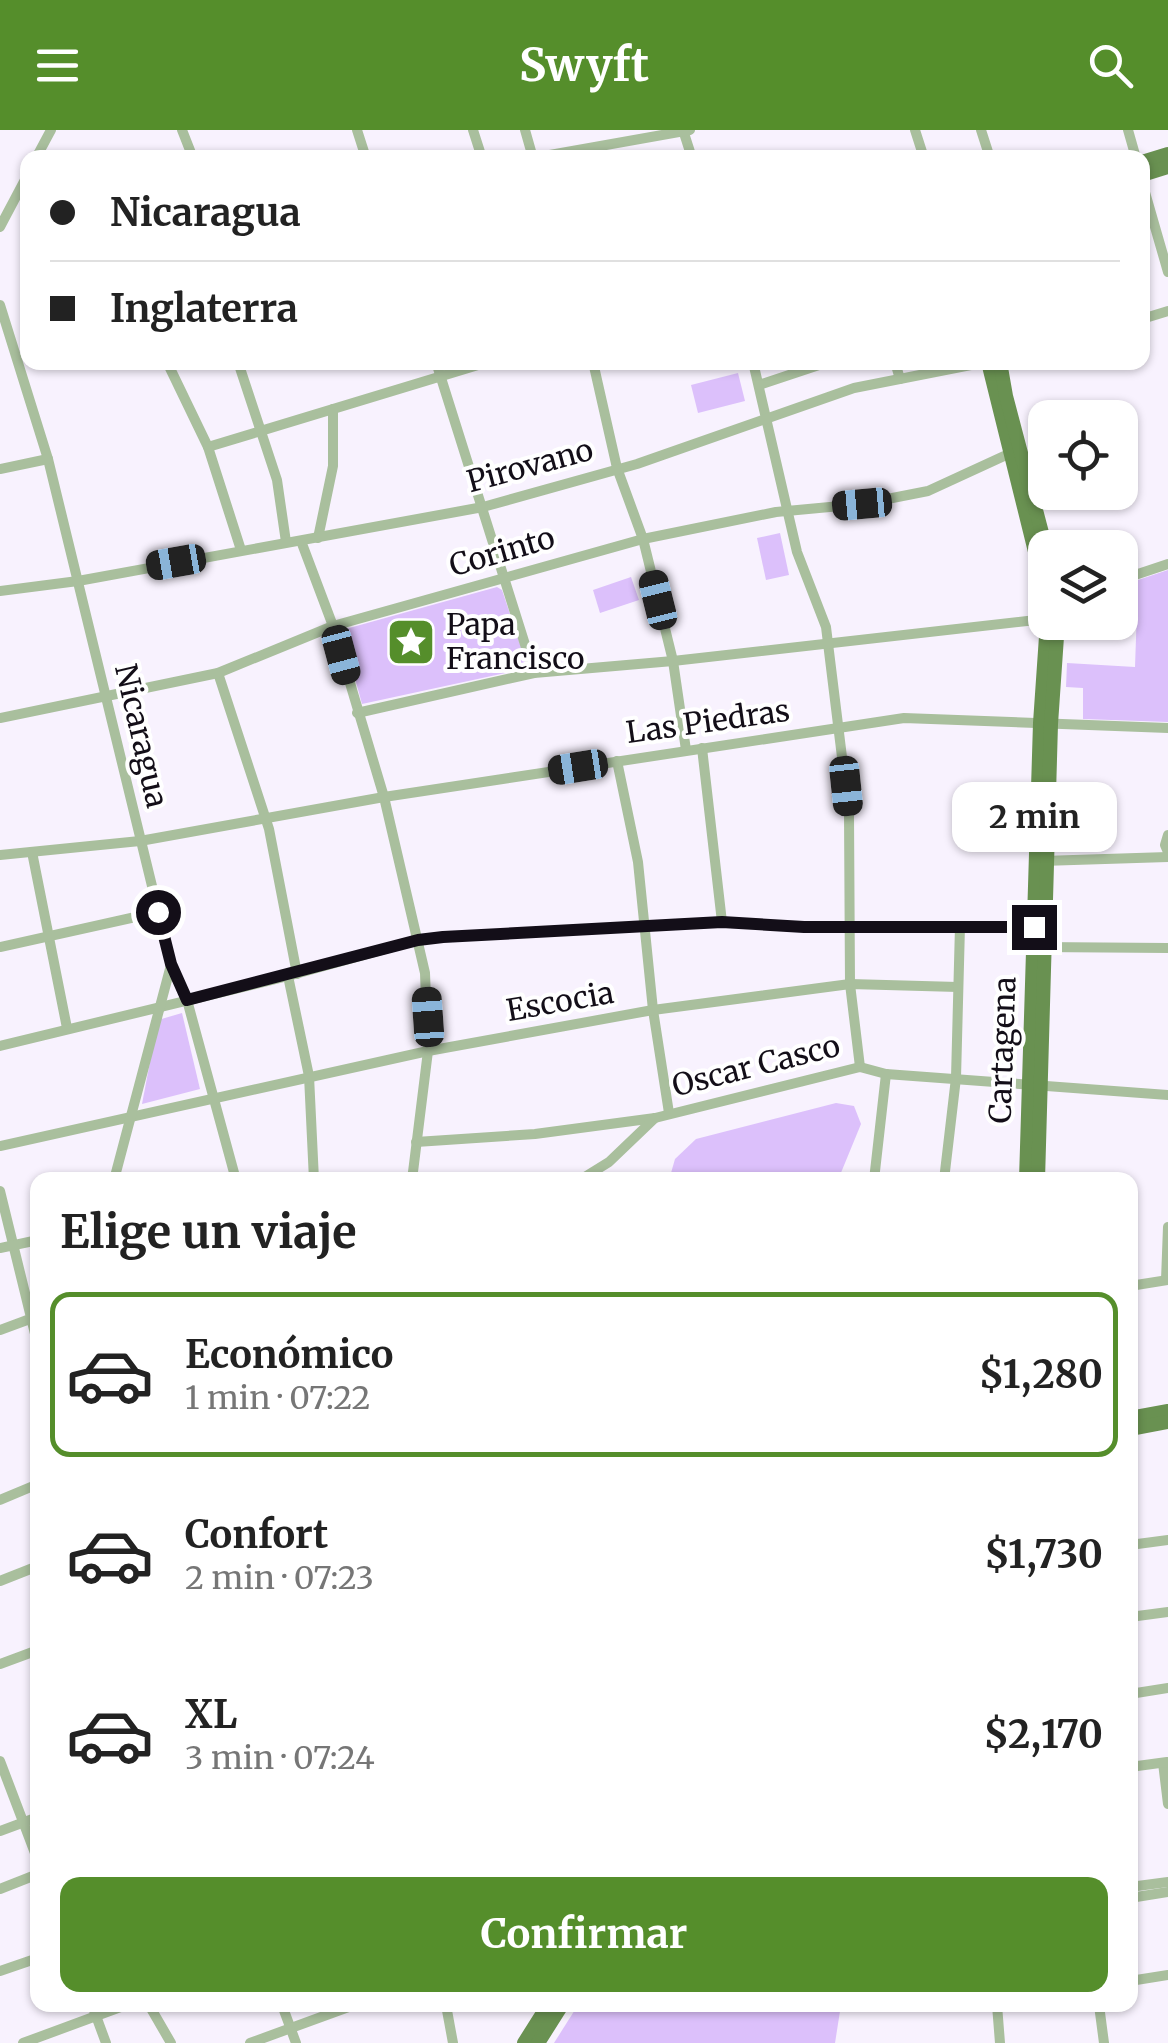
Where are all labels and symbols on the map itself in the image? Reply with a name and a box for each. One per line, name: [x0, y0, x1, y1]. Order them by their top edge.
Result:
street label: Pirovano: [462, 430, 597, 500]
car: [831, 486, 893, 522]
street label: Corinto: [445, 518, 559, 584]
car: [144, 542, 208, 582]
car: [636, 567, 680, 633]
place label: Papa Francisco: [446, 605, 585, 677]
place icon: Papa Francisco: [385, 616, 437, 668]
car: [319, 622, 363, 688]
street label: Nicaragua: [107, 660, 177, 811]
street label: Las Piedras: [624, 691, 792, 751]
car: [546, 747, 610, 787]
car: [828, 755, 864, 817]
callout: 2 min: [952, 782, 1116, 852]
route start: [136, 890, 181, 935]
route end: [1012, 905, 1057, 950]
street label: Escocia: [503, 973, 616, 1029]
street label: Cartagena: [980, 976, 1024, 1124]
car: [411, 986, 445, 1048]
street label: Oscar Casco: [668, 1026, 844, 1104]

